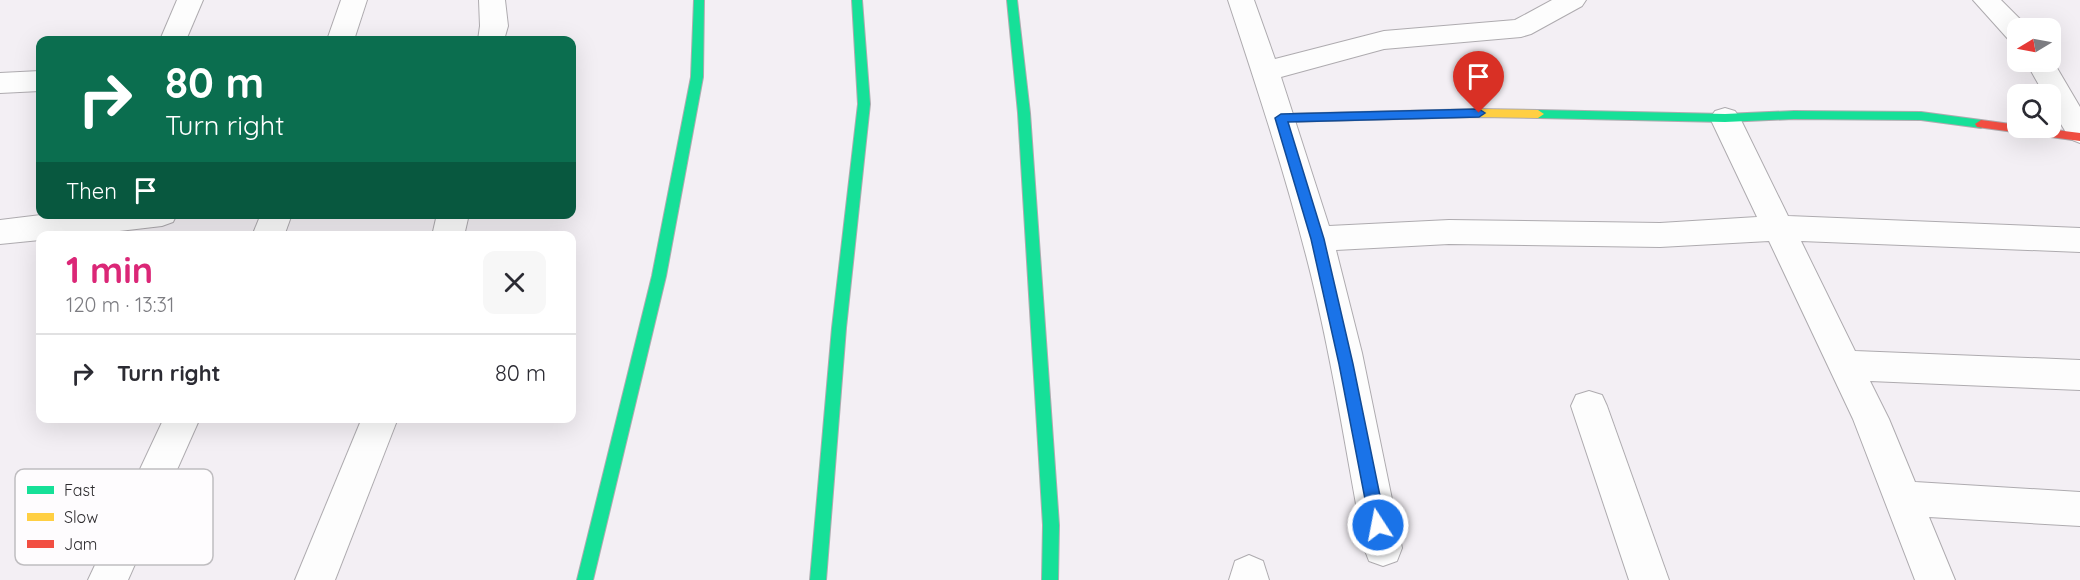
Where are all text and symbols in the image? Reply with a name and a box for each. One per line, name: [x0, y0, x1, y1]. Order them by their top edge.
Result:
north arrow: [2007, 18, 2061, 72]
map controls: [2007, 18, 2061, 138]
pin: [1453, 51, 1504, 113]
text: 80 m: [165, 56, 264, 109]
icon: right: [66, 60, 144, 138]
icon: arrive: [1462, 60, 1495, 93]
button: search: [2007, 84, 2061, 138]
text: Turn right: [165, 108, 284, 142]
icon: arrive: [129, 174, 162, 207]
text: Then: [66, 177, 117, 205]
text: 1 min: [66, 247, 153, 292]
button: close: [483, 251, 546, 314]
text: 120 m · 13:31: [66, 292, 174, 317]
icon: right: [66, 357, 99, 390]
text: Turn right: [117, 359, 221, 387]
text: 80 m: [495, 359, 546, 387]
legend: [15, 469, 213, 565]
text: Fast: [64, 480, 95, 500]
position arrow: [1346, 493, 1410, 557]
text: Slow: [64, 507, 98, 527]
text: Jam: [64, 534, 97, 554]

